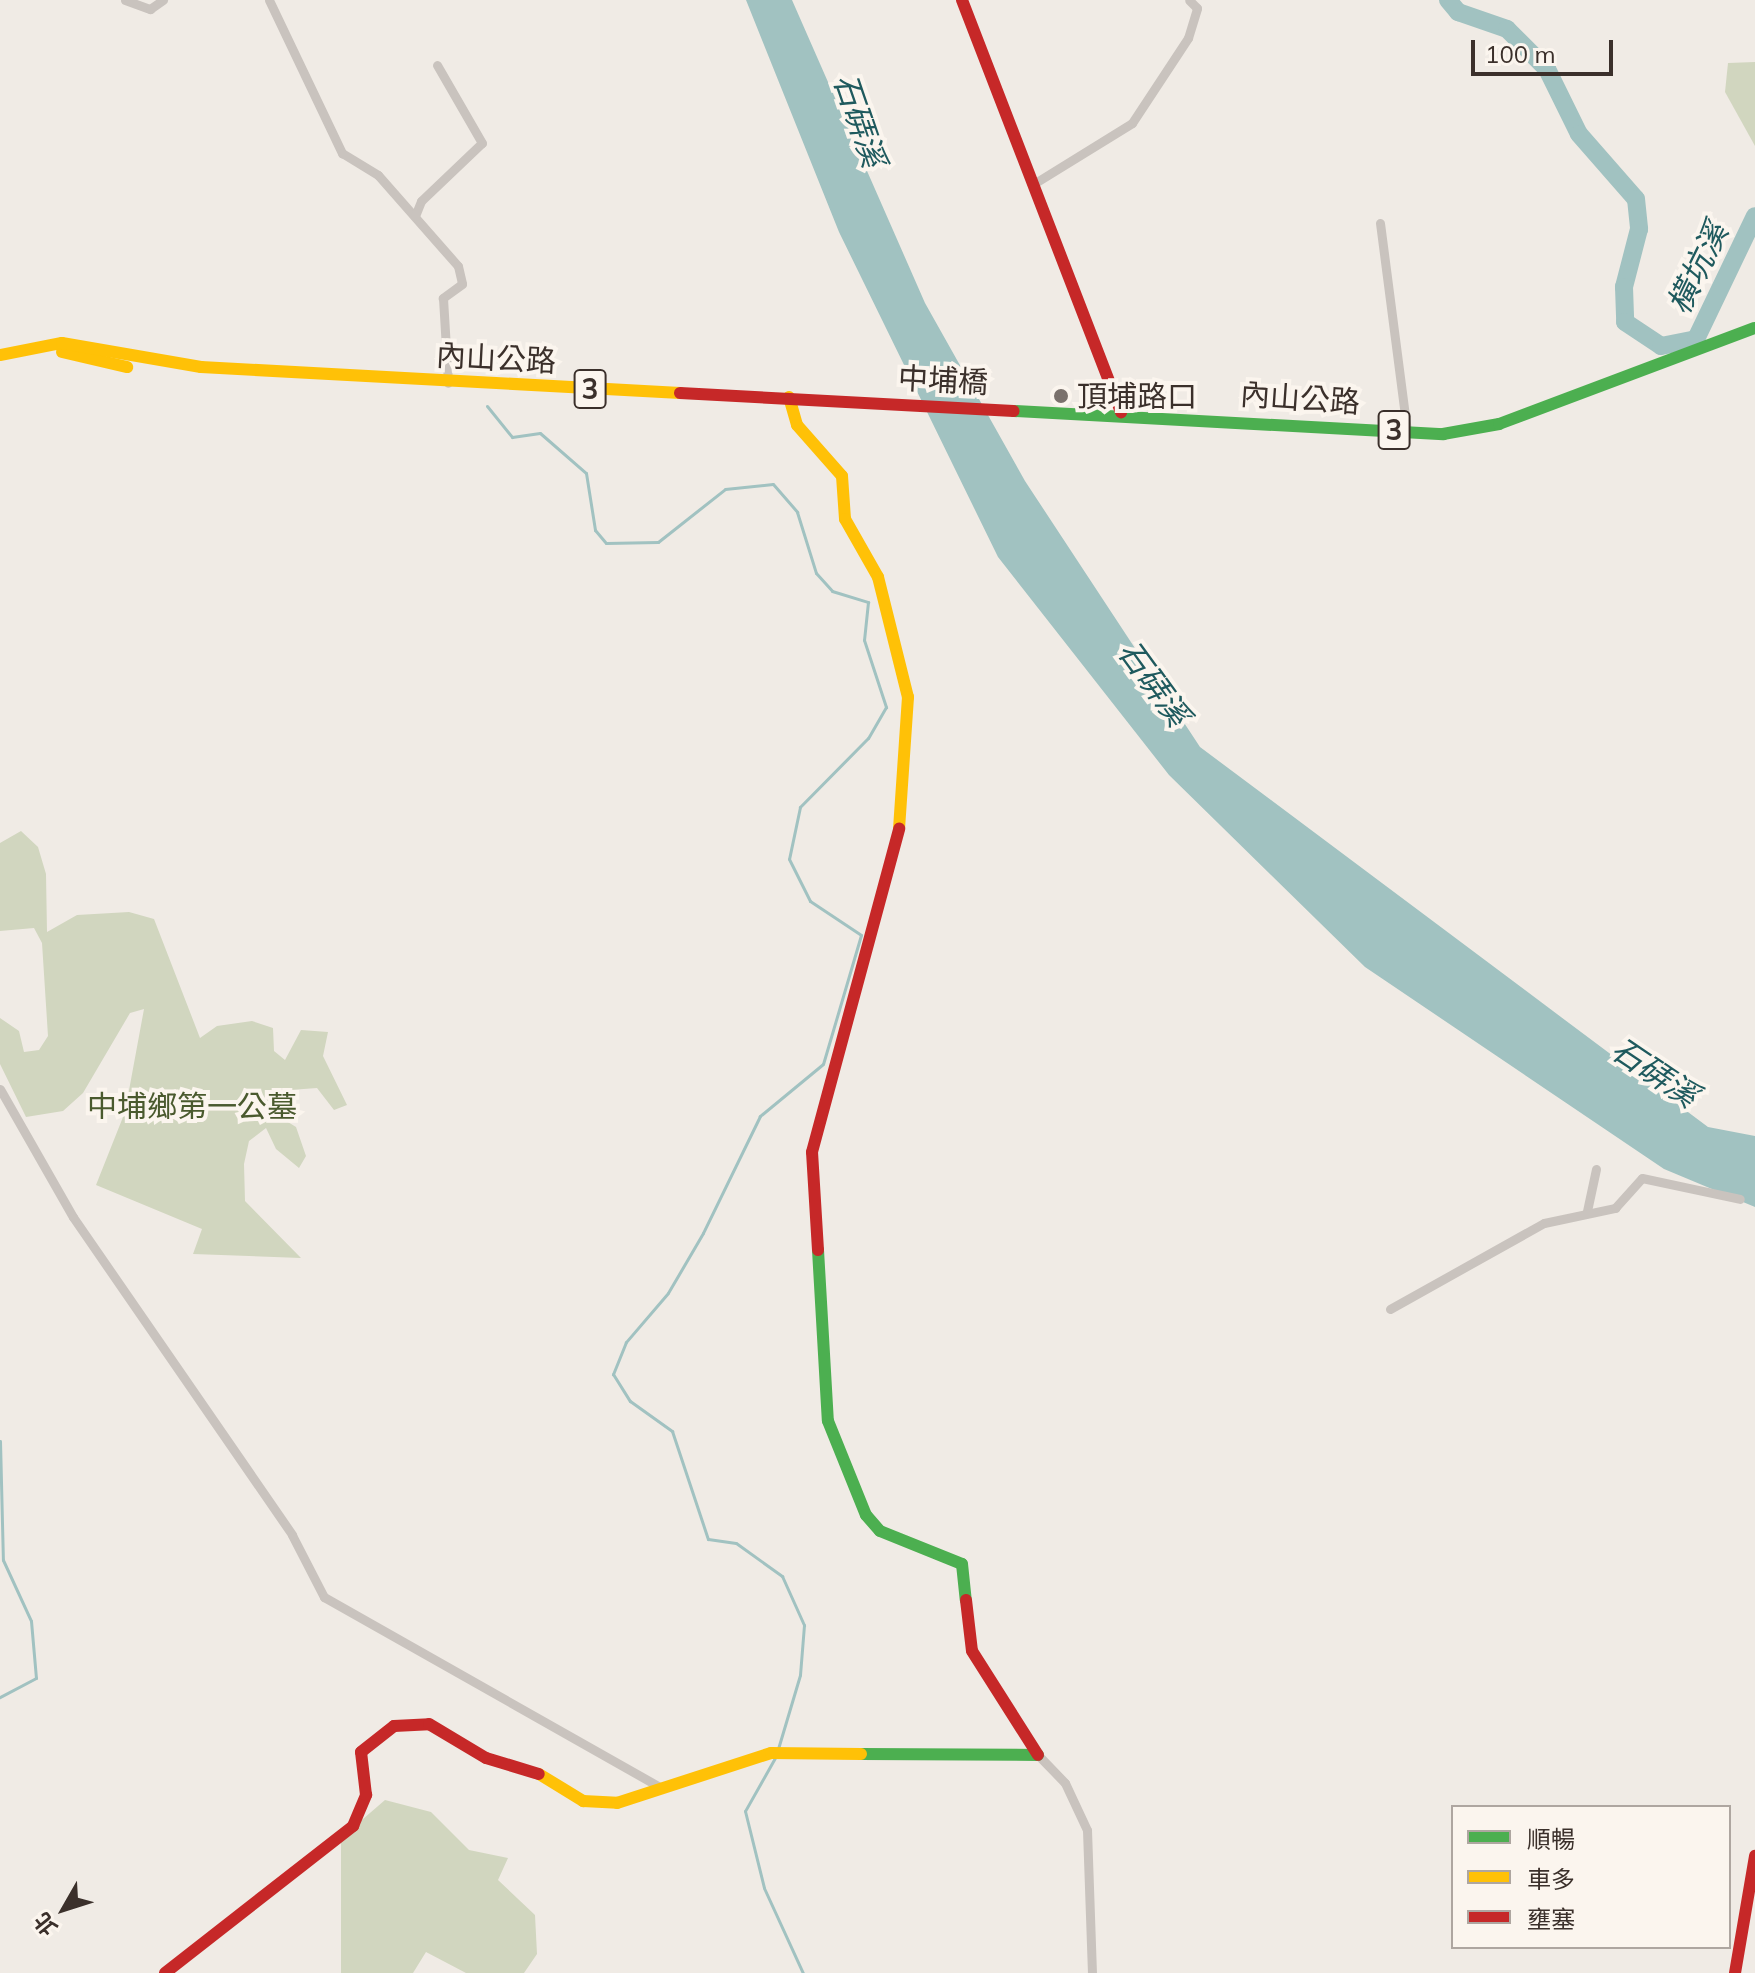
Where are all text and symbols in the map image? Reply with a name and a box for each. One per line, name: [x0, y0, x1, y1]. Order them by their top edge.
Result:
scale bar: [1475, 24, 1617, 74]
text: 100 m: [1485, 39, 1556, 69]
water label: 石硦溪: [826, 68, 894, 172]
water label: 橫坑溪: [1659, 216, 1735, 320]
street label: 內山公路: [435, 337, 557, 379]
street label: 中埔橋: [897, 360, 989, 400]
road number: 3: [572, 365, 608, 413]
street label: 內山公路: [1239, 376, 1361, 420]
place label: 頂埔路口: [1077, 378, 1197, 414]
marker: 頂埔路口: [1052, 387, 1070, 405]
road number: 3: [1376, 406, 1412, 454]
water label: 石硦溪: [1110, 633, 1198, 733]
water label: 石硦溪: [1604, 1029, 1706, 1115]
park label: 中埔鄉第一公墓: [87, 1088, 297, 1124]
legend: [1451, 1805, 1731, 1949]
text: 順暢: [1527, 1824, 1575, 1854]
text: 車多: [1527, 1864, 1575, 1894]
north arrow: [24, 1869, 104, 1949]
text: 壅塞: [1527, 1904, 1575, 1934]
text: 北: [28, 1907, 63, 1941]

